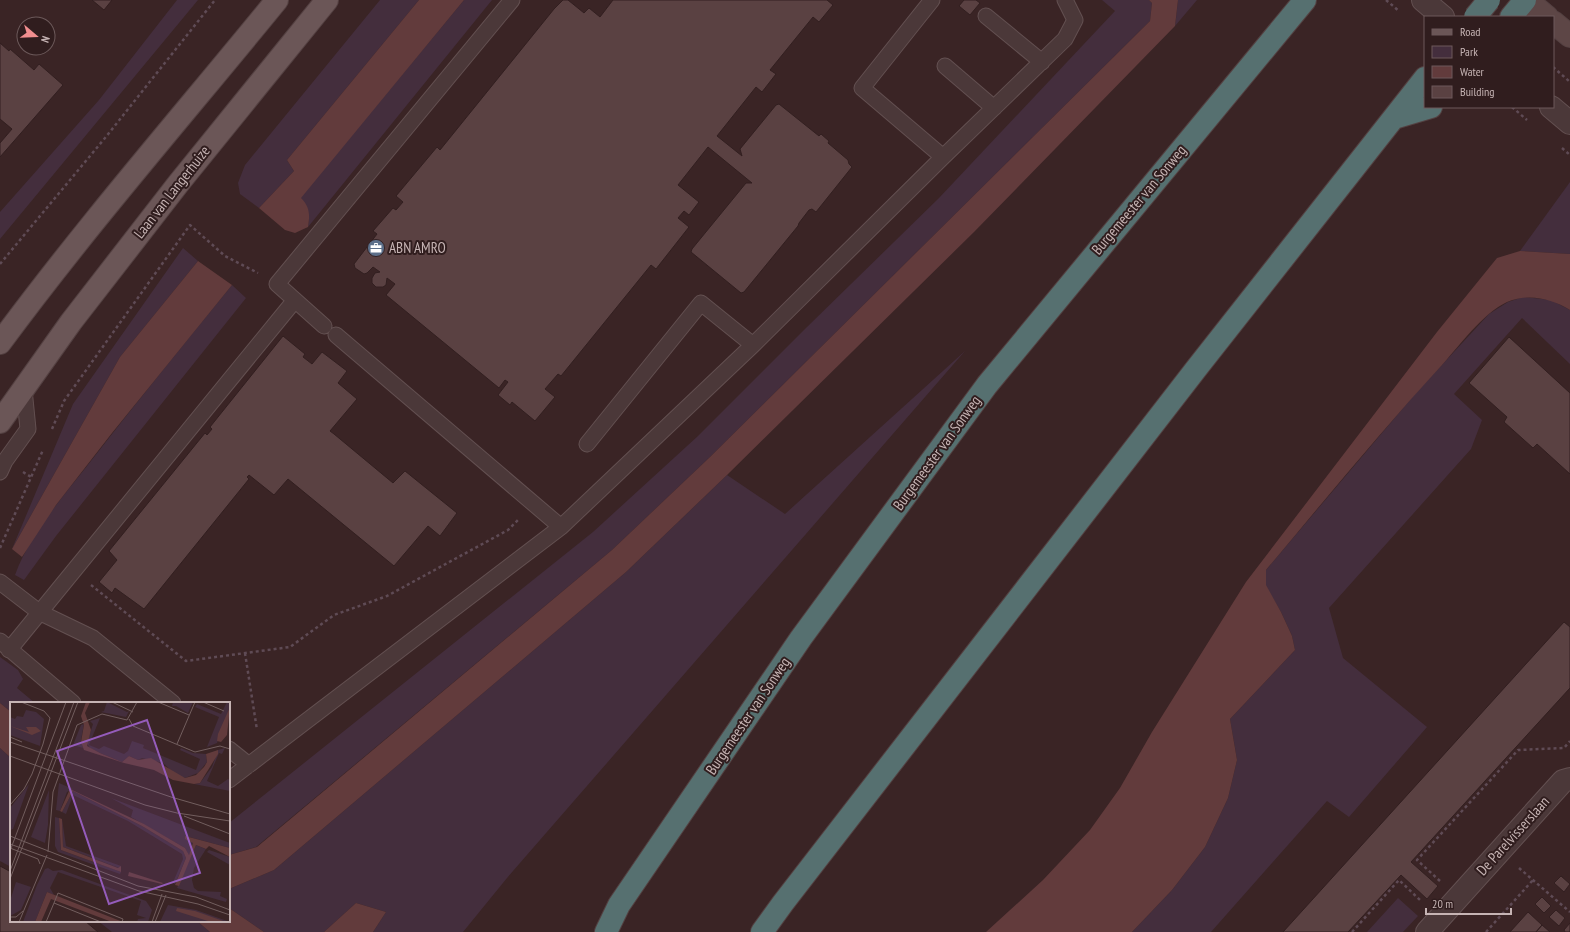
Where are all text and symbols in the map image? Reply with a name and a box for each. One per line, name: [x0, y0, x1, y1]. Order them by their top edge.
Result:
north arrow: [16, 16, 56, 56]
legend: [1424, 16, 1554, 108]
text: Road: [1460, 24, 1480, 39]
text: N: [38, 34, 53, 44]
text: Park: [1460, 44, 1478, 59]
text: Water: [1460, 64, 1485, 79]
text: Building: [1460, 84, 1495, 99]
street label: Burgemeester van Sonweg: [1087, 141, 1190, 258]
street label: Laan van Langerhuize: [129, 142, 214, 242]
office icon: ABN AMRO: [366, 238, 386, 258]
place label: ABN AMRO: [389, 238, 446, 257]
street label: Burgemeester van Sonweg: [889, 392, 985, 514]
street label: Burgemeester van Sonweg: [701, 654, 794, 778]
inset map: [10, 702, 230, 922]
street label: De Parelvisserslaan: [1472, 792, 1553, 879]
scale bar: [1426, 890, 1511, 916]
text: 20 m: [1432, 896, 1453, 911]

